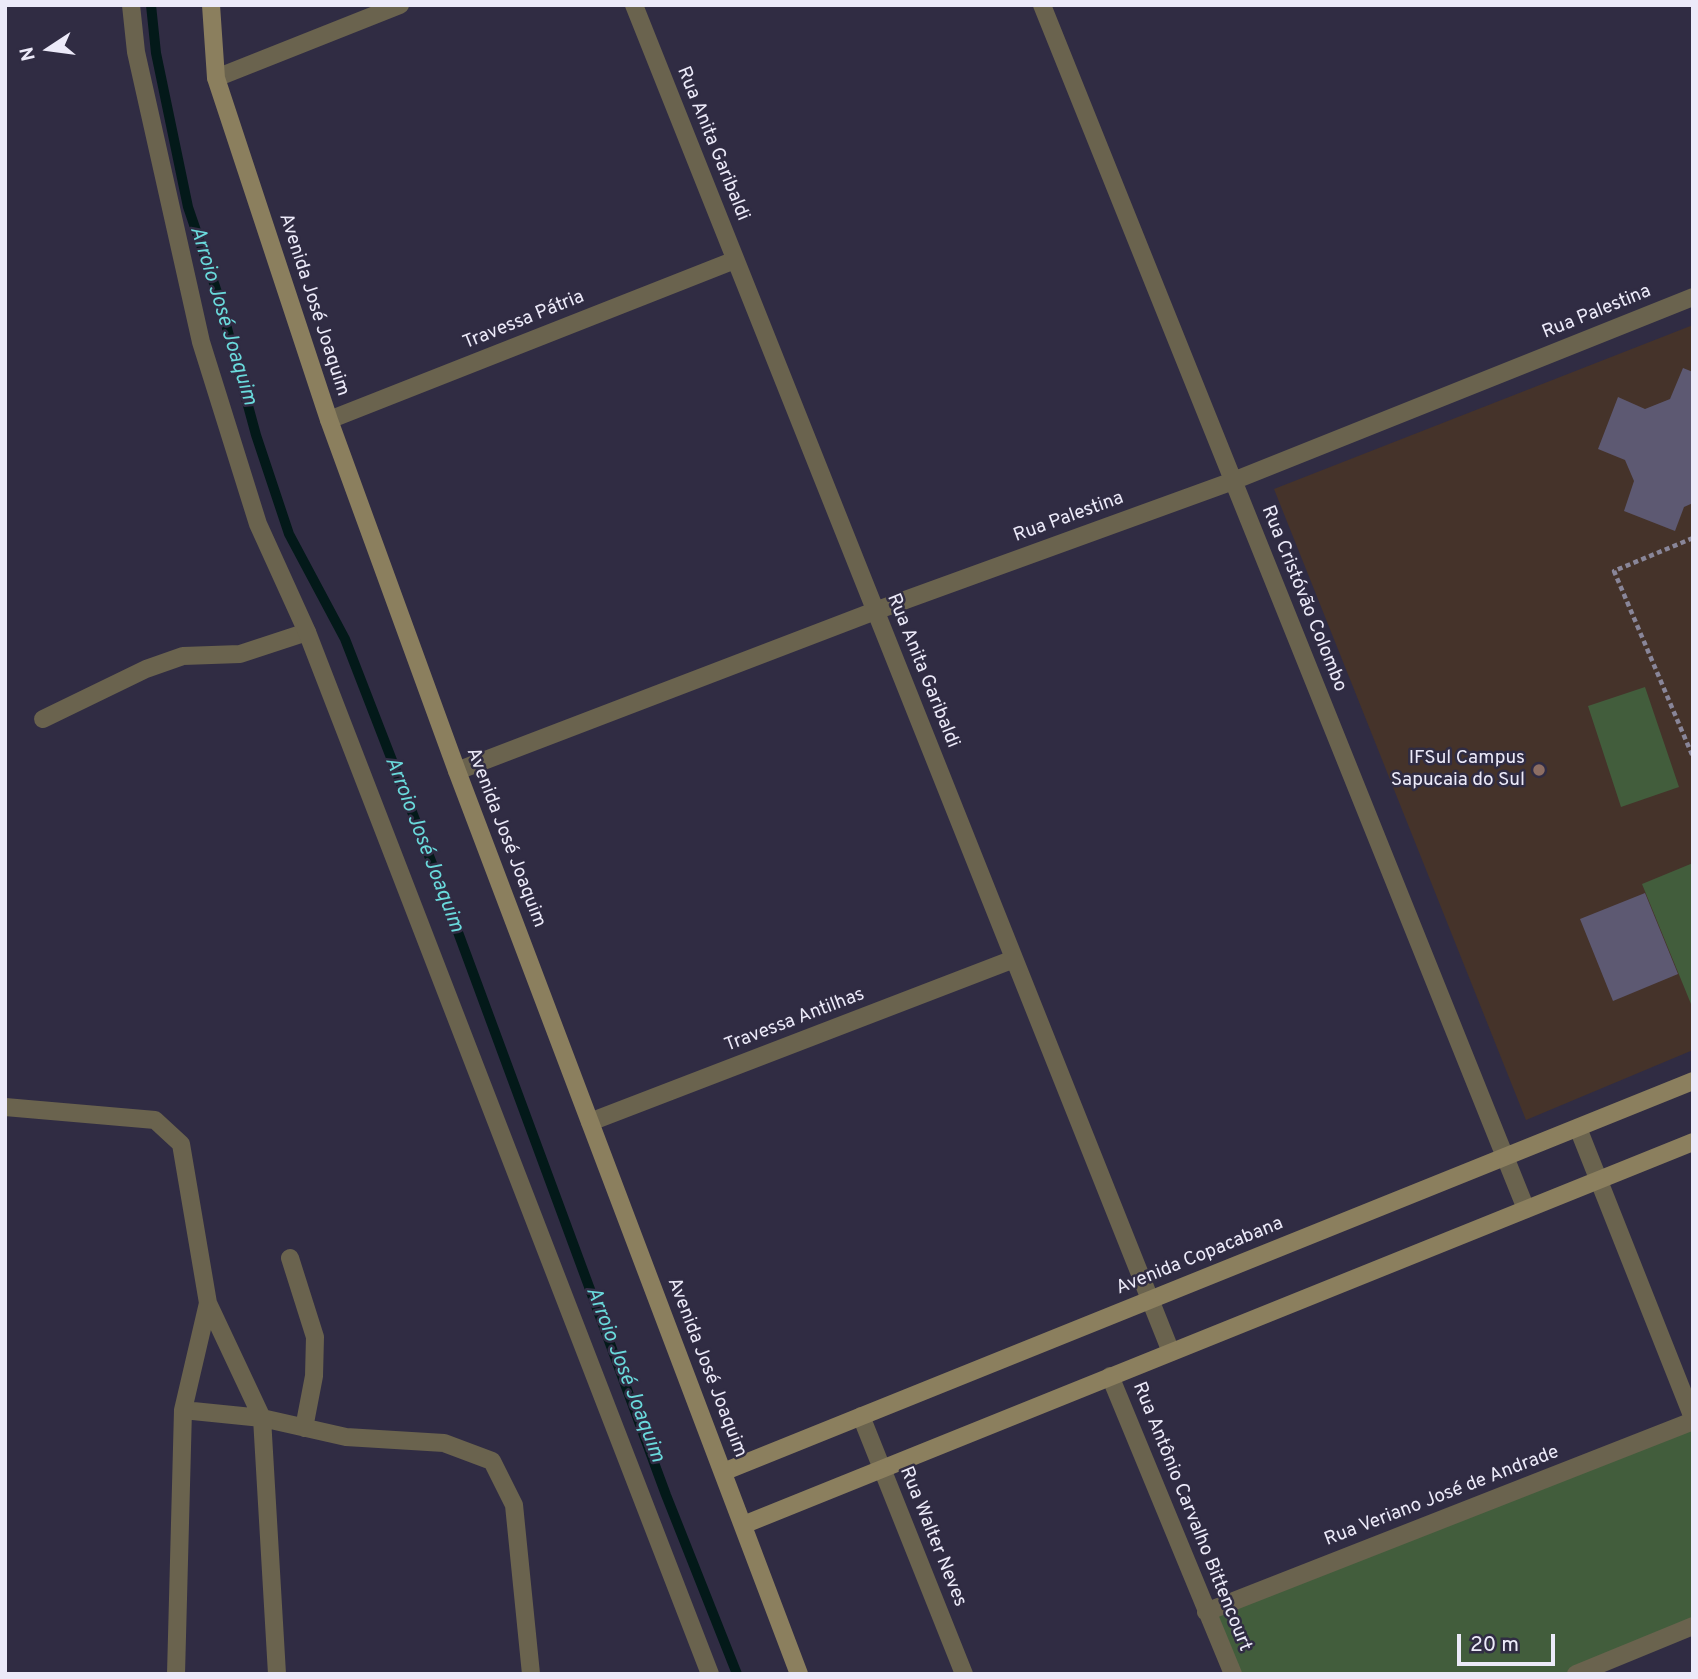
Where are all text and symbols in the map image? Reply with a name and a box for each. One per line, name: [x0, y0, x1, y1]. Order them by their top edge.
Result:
north arrow: [14, 14, 84, 84]
text: N: [15, 44, 42, 63]
street label: Rua Anita Garibaldi: [671, 64, 753, 224]
street label: Avenida José Joaquim: [273, 211, 353, 399]
water label: Arroio José Joaquim: [183, 223, 261, 409]
street label: Rua Palestina: [1539, 281, 1655, 345]
street label: Travessa Pátria: [460, 286, 588, 356]
street label: Rua Palestina: [1011, 488, 1127, 548]
street label: Rua Cristóvão Colombo: [1255, 503, 1351, 695]
street label: Rua Anita Garibaldi: [881, 591, 963, 751]
street label: Avenida José Joaquim: [460, 745, 550, 931]
place label: IFSul Campus Sapucaia do Sul: [1391, 748, 1525, 792]
water label: Arroio José Joaquim: [378, 754, 468, 936]
marker: IFSul Campus Sapucaia do Sul: [1531, 762, 1547, 778]
street label: Travessa Antilhas: [722, 984, 868, 1058]
street label: Avenida Copacabana: [1113, 1213, 1287, 1301]
street label: Avenida José Joaquim: [661, 1275, 751, 1461]
water label: Arroio José Joaquim: [579, 1284, 669, 1466]
street label: Rua Antônio Carvalho Bittencourt: [1126, 1379, 1256, 1655]
street label: Rua Veriano José de Andrade: [1322, 1442, 1562, 1552]
street label: Rua Walter Neves: [893, 1464, 971, 1610]
scale bar: [1460, 1620, 1558, 1664]
text: 20 m: [1470, 1632, 1519, 1659]

